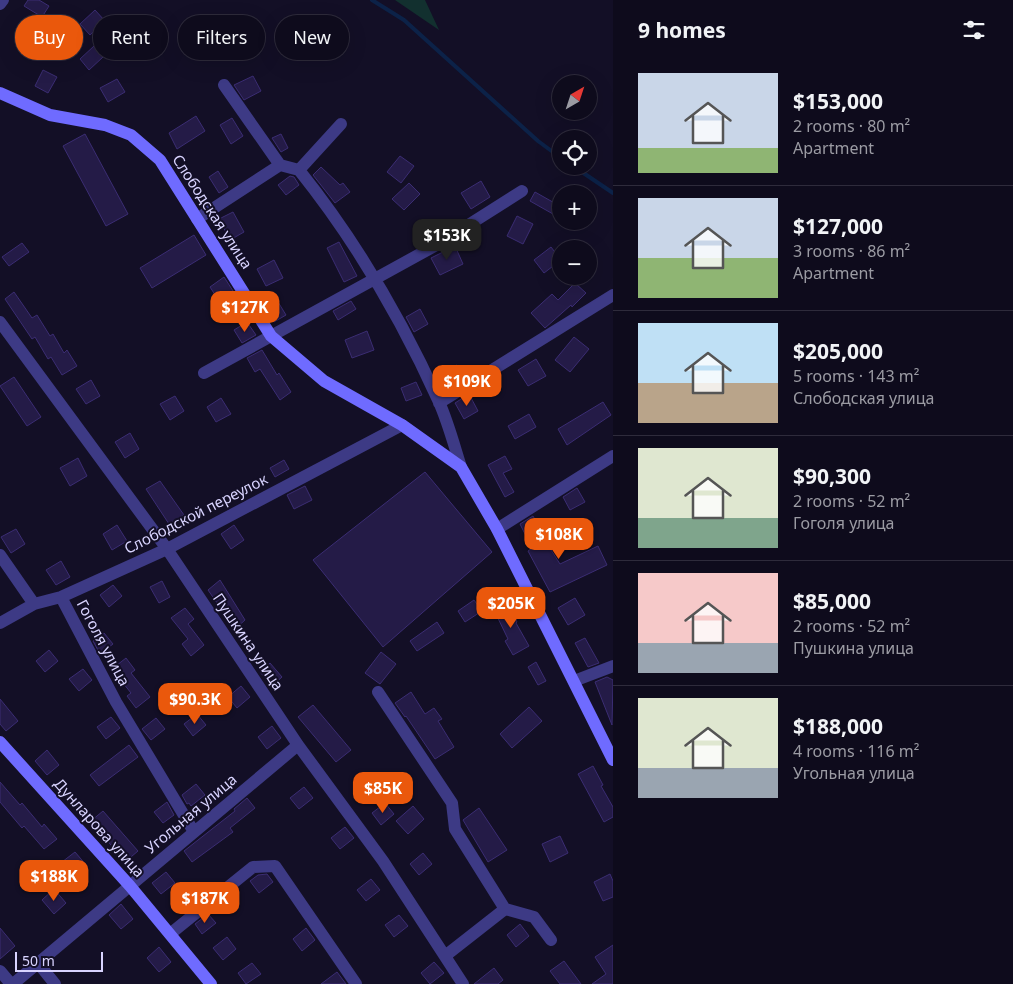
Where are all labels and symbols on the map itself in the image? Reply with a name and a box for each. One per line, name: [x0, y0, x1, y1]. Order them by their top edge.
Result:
north arrow: [552, 75, 598, 120]
street label: Слободская улица: [168, 150, 257, 273]
pin: $153K: [412, 218, 482, 261]
pin: $127K: [210, 290, 280, 333]
pin: $109K: [432, 364, 502, 407]
street label: Слободской переулок: [121, 468, 271, 558]
pin: $108K: [524, 518, 594, 560]
pin: $205K: [476, 586, 546, 629]
street label: Пушкина улица: [209, 589, 289, 694]
street label: Гоголя улица: [73, 596, 135, 689]
pin: $90.3K: [154, 682, 236, 725]
street label: Угольная улица: [140, 769, 240, 858]
pin: $85K: [353, 772, 413, 814]
street label: Дунларова улица: [50, 774, 150, 881]
pin: $188K: [19, 860, 89, 902]
pin: $187K: [170, 882, 240, 924]
scale bar: [15, 949, 102, 972]

